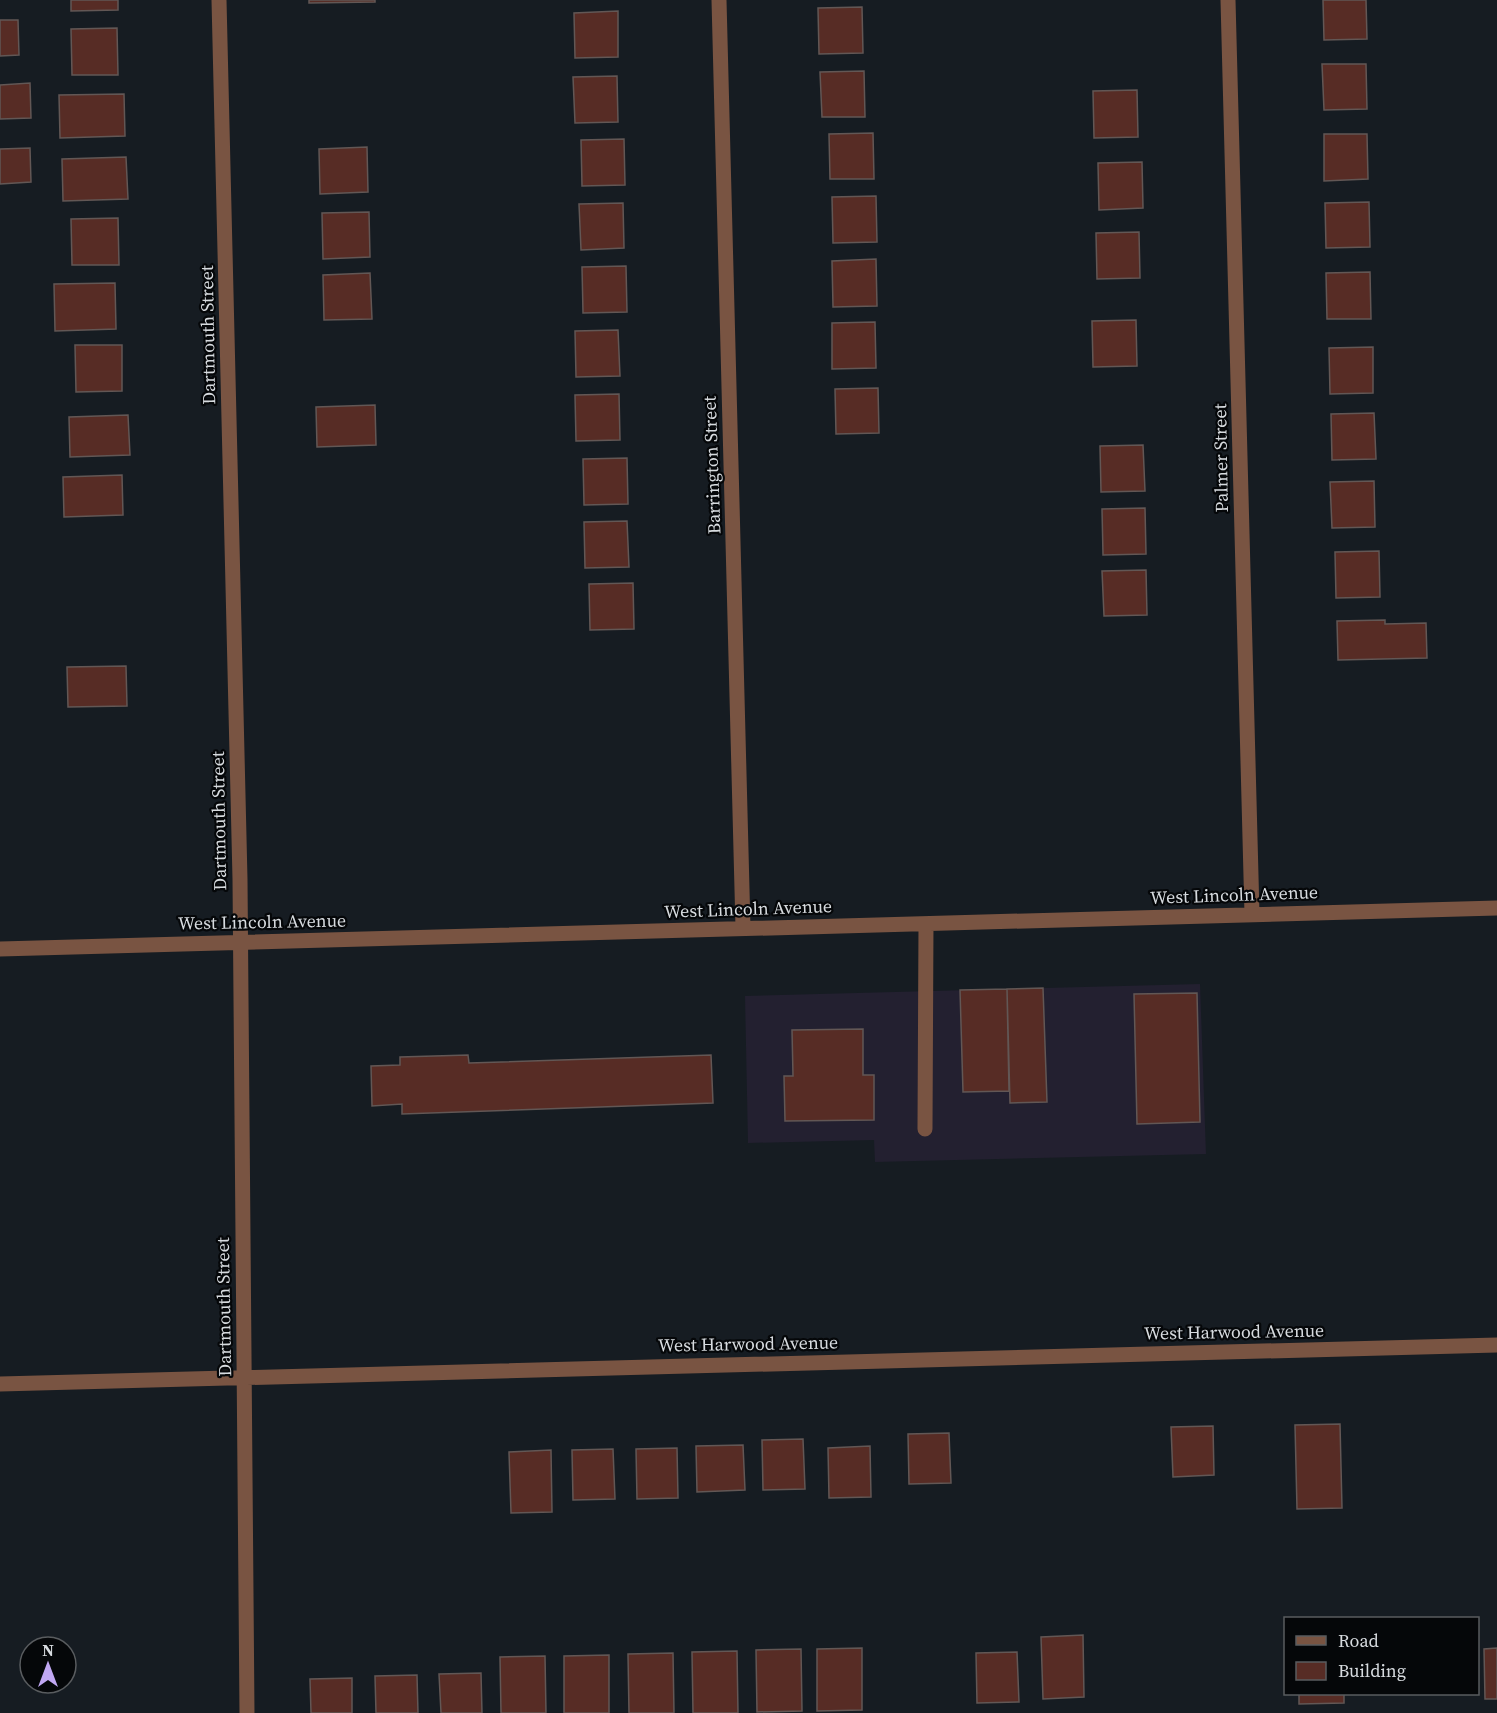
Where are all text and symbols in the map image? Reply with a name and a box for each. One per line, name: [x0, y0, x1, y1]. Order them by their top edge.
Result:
street label: Dartmouth Street: [194, 265, 221, 405]
street label: Barrington Street: [697, 395, 726, 535]
street label: Palmer Street: [1207, 403, 1234, 513]
street label: Dartmouth Street: [205, 751, 232, 891]
street label: West Lincoln Avenue: [1150, 879, 1318, 910]
street label: West Lincoln Avenue: [664, 893, 832, 924]
street label: West Lincoln Avenue: [178, 908, 346, 935]
street label: Dartmouth Street: [210, 1237, 237, 1377]
street label: West Harwood Avenue: [1144, 1317, 1324, 1346]
street label: West Harwood Avenue: [658, 1329, 838, 1358]
legend: [1284, 1617, 1479, 1695]
text: Road: [1338, 1628, 1379, 1653]
north arrow: [18, 1635, 78, 1695]
text: N: [42, 1639, 54, 1661]
text: Building: [1338, 1658, 1406, 1683]

